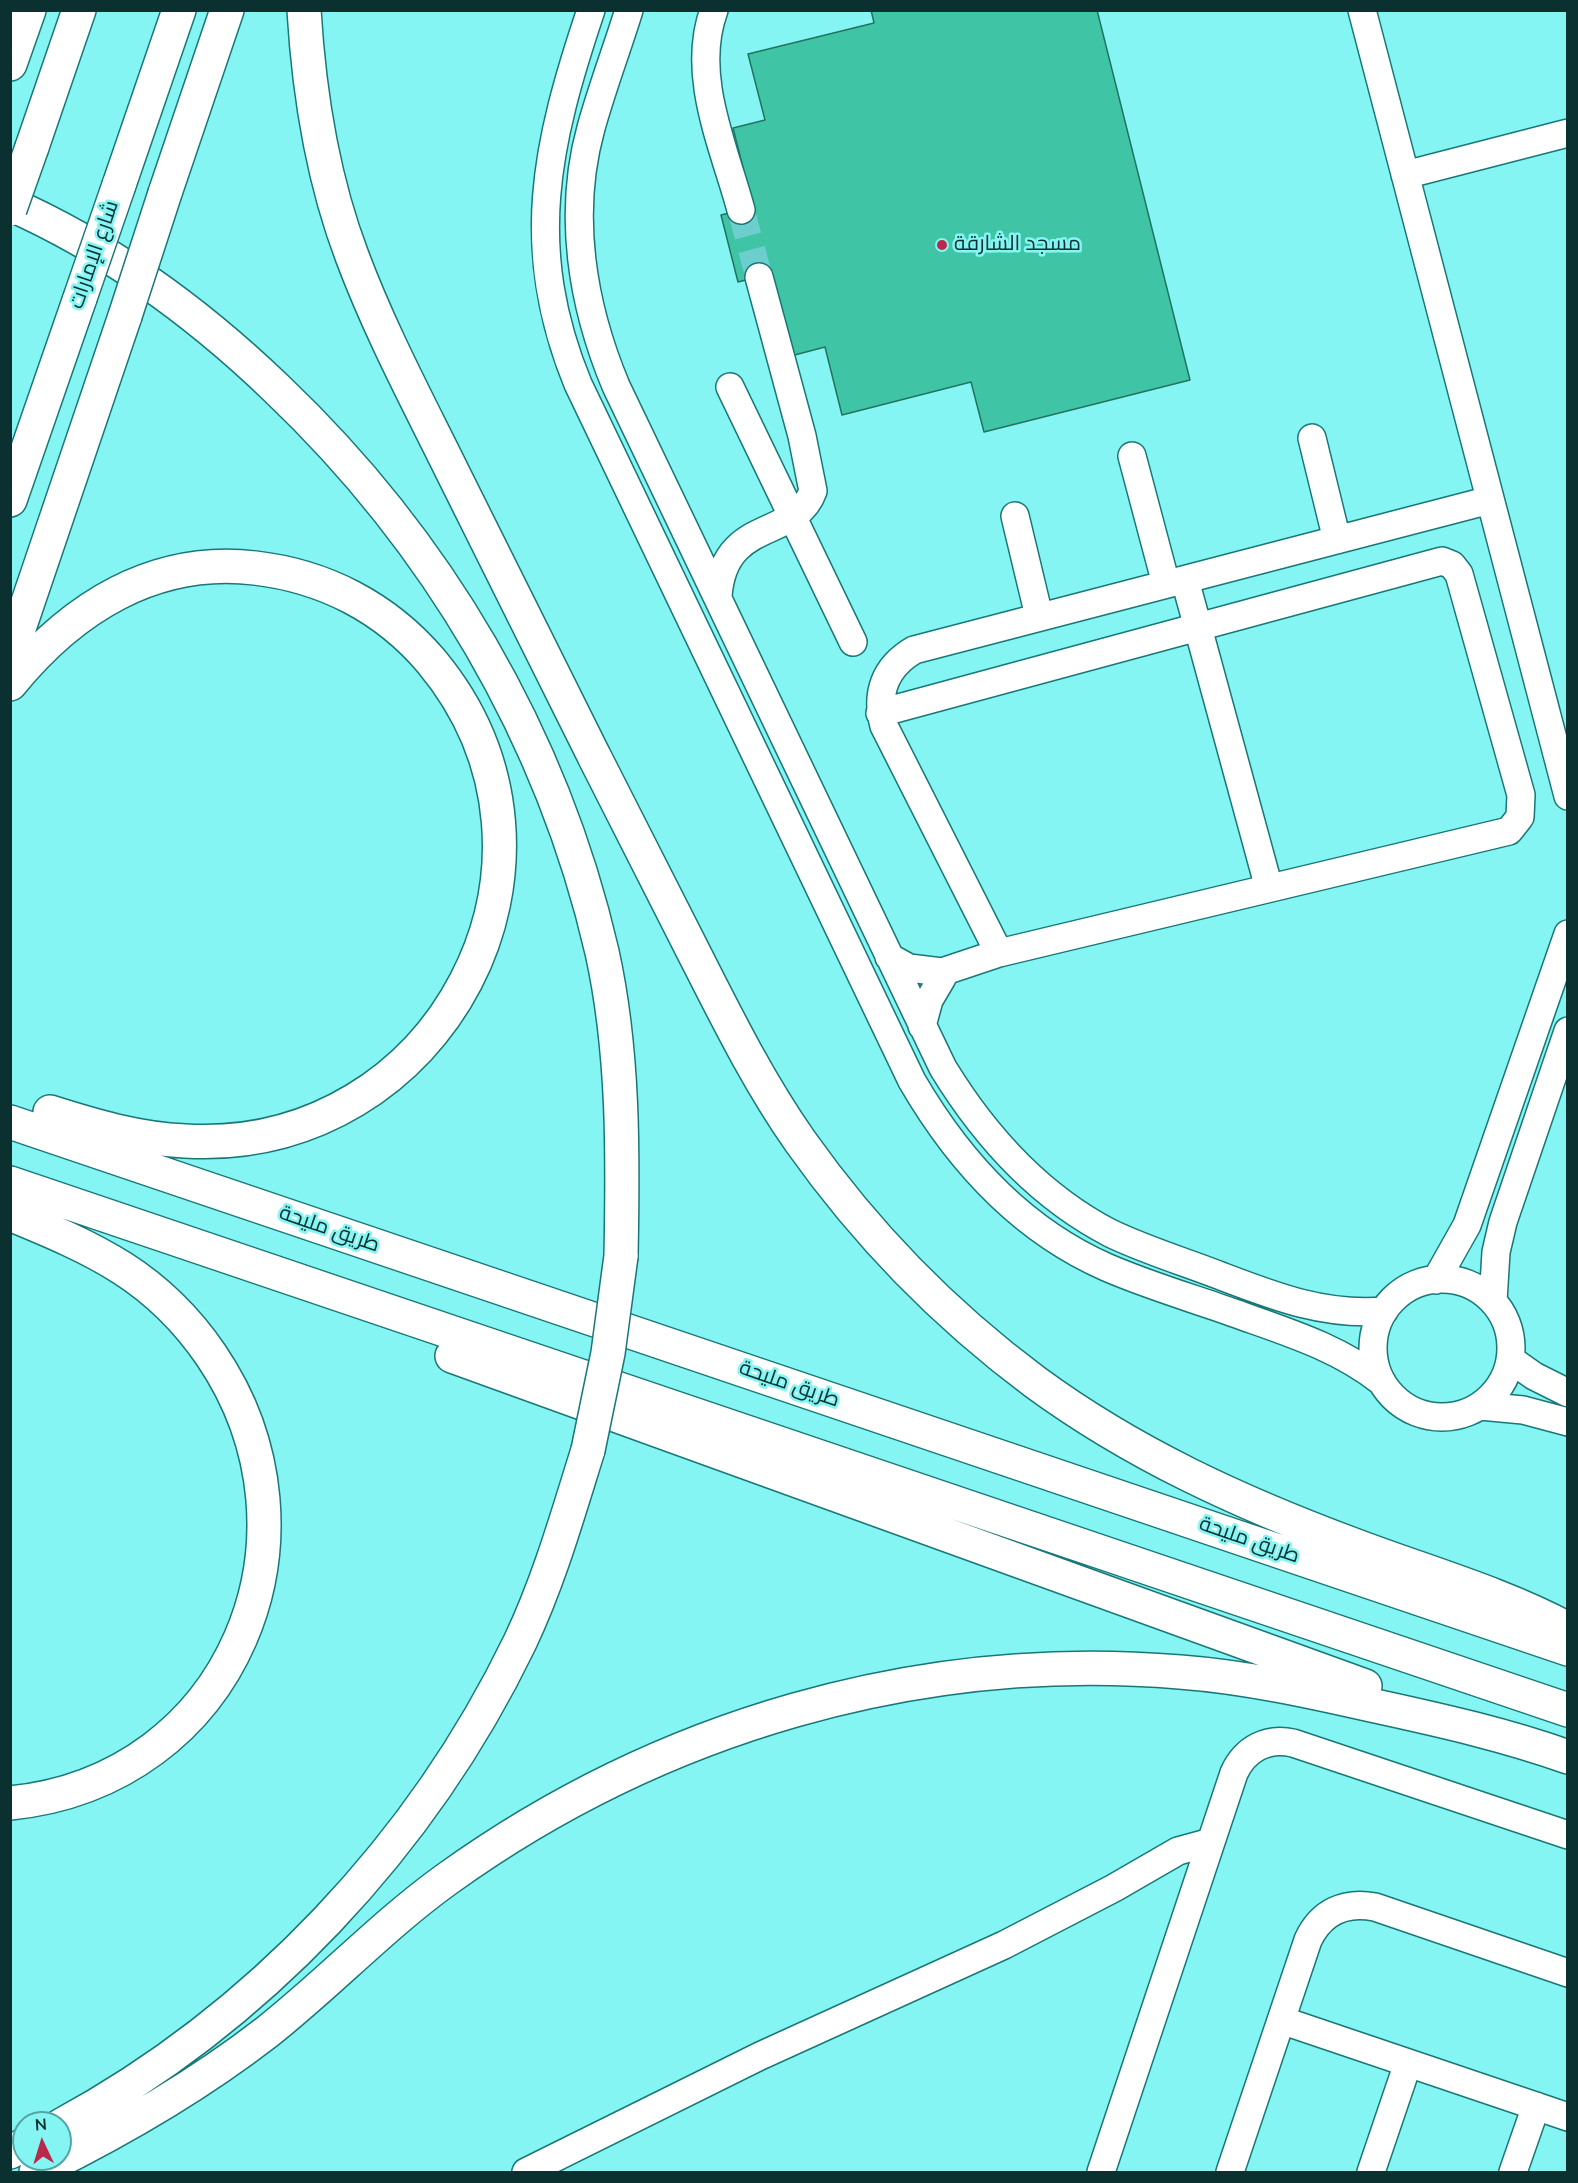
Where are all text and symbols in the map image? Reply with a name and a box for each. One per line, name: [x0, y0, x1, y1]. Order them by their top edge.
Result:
street label: شارع الإمارات: [65, 198, 125, 312]
place label: مسجد الشارقة: [954, 232, 1081, 258]
marker: مسجد الشارقة: [935, 238, 949, 252]
street label: طريق مليحة: [276, 1201, 382, 1259]
street label: طريق مليحة: [736, 1356, 842, 1414]
street label: طريق مليحة: [1196, 1512, 1302, 1570]
north arrow: [12, 2111, 72, 2171]
text: N: [34, 2114, 48, 2136]

